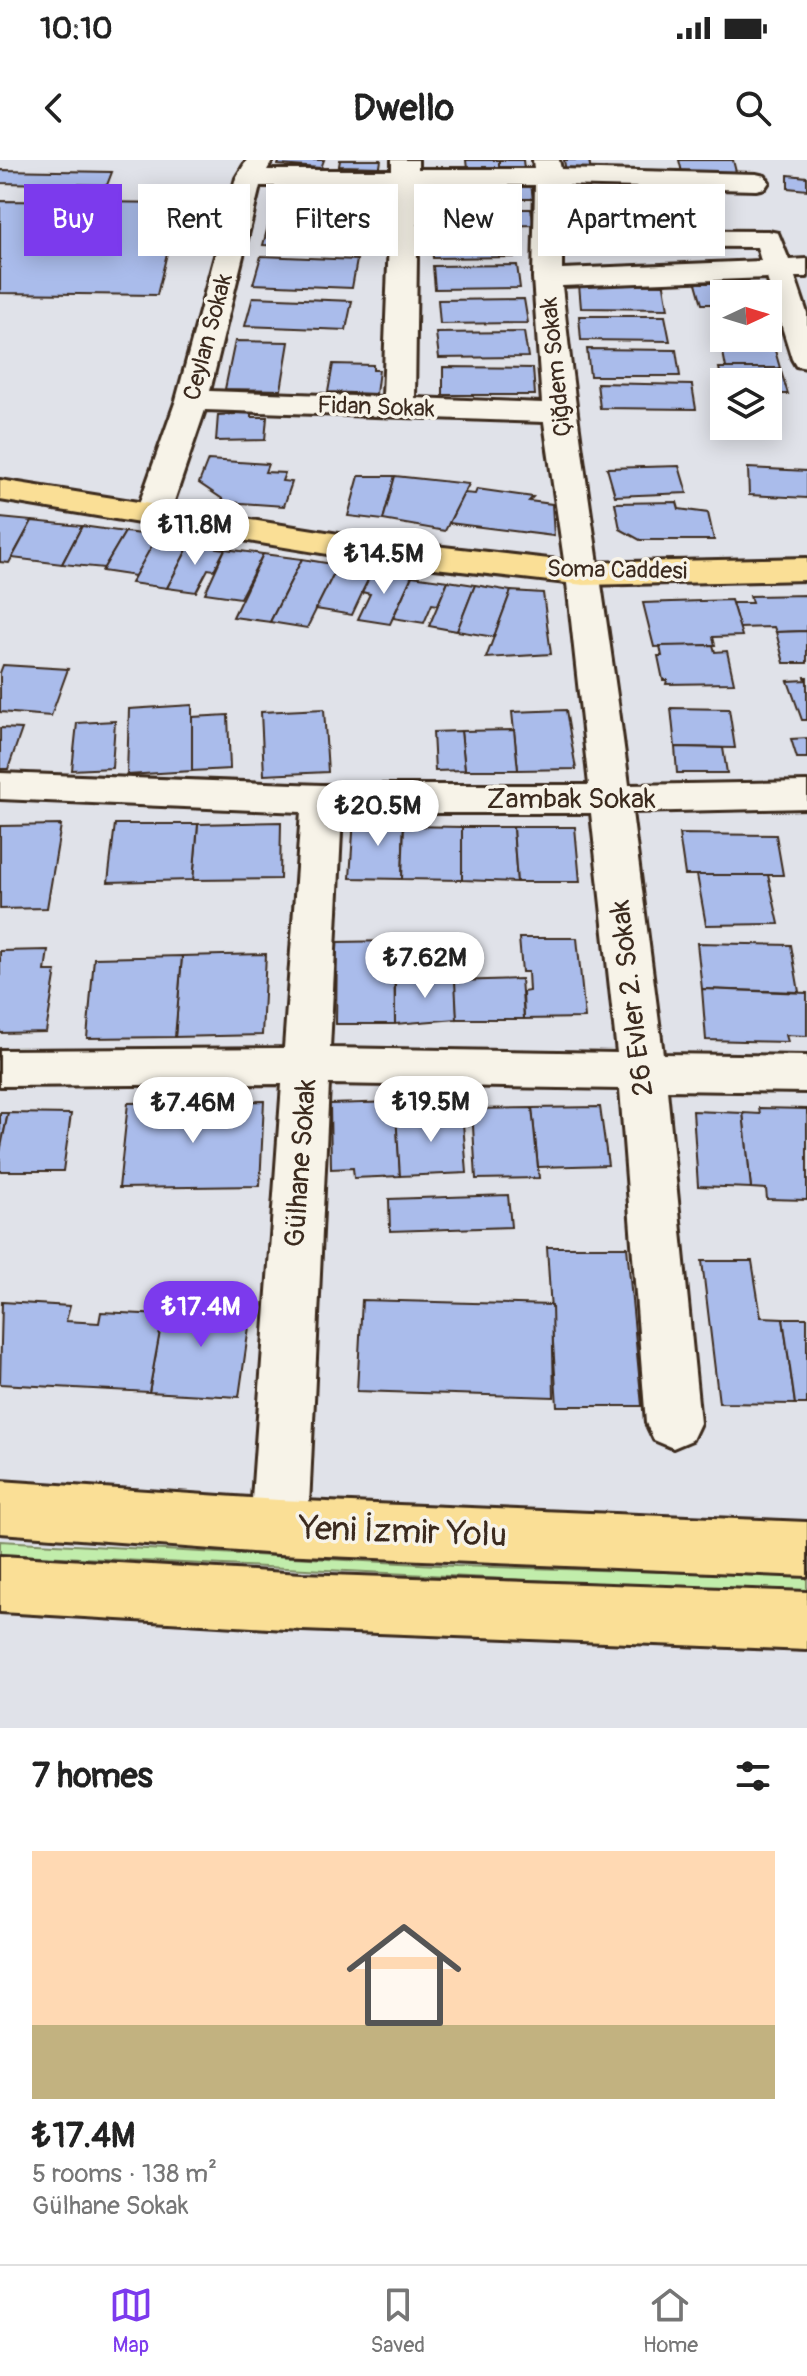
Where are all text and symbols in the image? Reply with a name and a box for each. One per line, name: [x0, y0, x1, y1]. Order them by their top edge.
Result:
text: 10:10: [40, 10, 112, 47]
icon: back: [32, 86, 76, 130]
text: Dwello: [353, 86, 454, 131]
icon: search: [731, 86, 775, 130]
chip: Buy: [24, 184, 122, 256]
chip: Rent: [138, 184, 250, 256]
chip: Filters: [266, 184, 398, 256]
chip: New: [414, 184, 522, 256]
chip: Apartment: [538, 184, 725, 256]
street label: Ceylan Sokak: [177, 271, 239, 403]
north arrow: [710, 280, 782, 352]
map controls: [710, 280, 782, 440]
street label: Çiğdem Sokak: [534, 296, 578, 438]
button: layers: [710, 368, 782, 440]
street label: Fidan Sokak: [317, 390, 435, 424]
pin: ₺11.8M: [130, 499, 260, 567]
text: ₺11.8M: [158, 509, 232, 541]
pin: ₺14.5M: [319, 528, 449, 596]
text: ₺14.5M: [344, 538, 424, 570]
street label: Soma Caddesi: [547, 554, 687, 586]
pin: ₺20.5M: [313, 780, 443, 848]
street label: Zambak Sokak: [486, 782, 656, 817]
text: ₺20.5M: [335, 790, 421, 822]
street label: 26 Evler 2. Sokak: [603, 898, 661, 1098]
pin: ₺7.62M: [360, 932, 490, 1000]
text: ₺7.62M: [383, 942, 467, 974]
pin: ₺19.5M: [366, 1076, 496, 1144]
pin: ₺7.46M: [128, 1077, 258, 1145]
street label: Gülhane Sokak: [278, 1077, 324, 1248]
text: ₺19.5M: [392, 1086, 470, 1118]
text: ₺7.46M: [151, 1087, 235, 1119]
pin: ₺17.4M: [136, 1281, 266, 1349]
text: ₺17.4M: [161, 1291, 241, 1323]
street label: Yeni İzmir Yolu: [297, 1507, 508, 1557]
icon: filters: [731, 1754, 775, 1798]
text: 7 homes: [32, 1755, 153, 1798]
icon: home: [332, 1903, 476, 2047]
text: ₺17.4M: [32, 2115, 135, 2158]
text: 5 rooms · 138 m²: [32, 2158, 217, 2190]
text: Gülhane Sokak: [32, 2190, 188, 2222]
tab: Map: [109, 2283, 153, 2359]
tab: Saved: [370, 2283, 425, 2359]
tab: Home: [643, 2283, 698, 2359]

